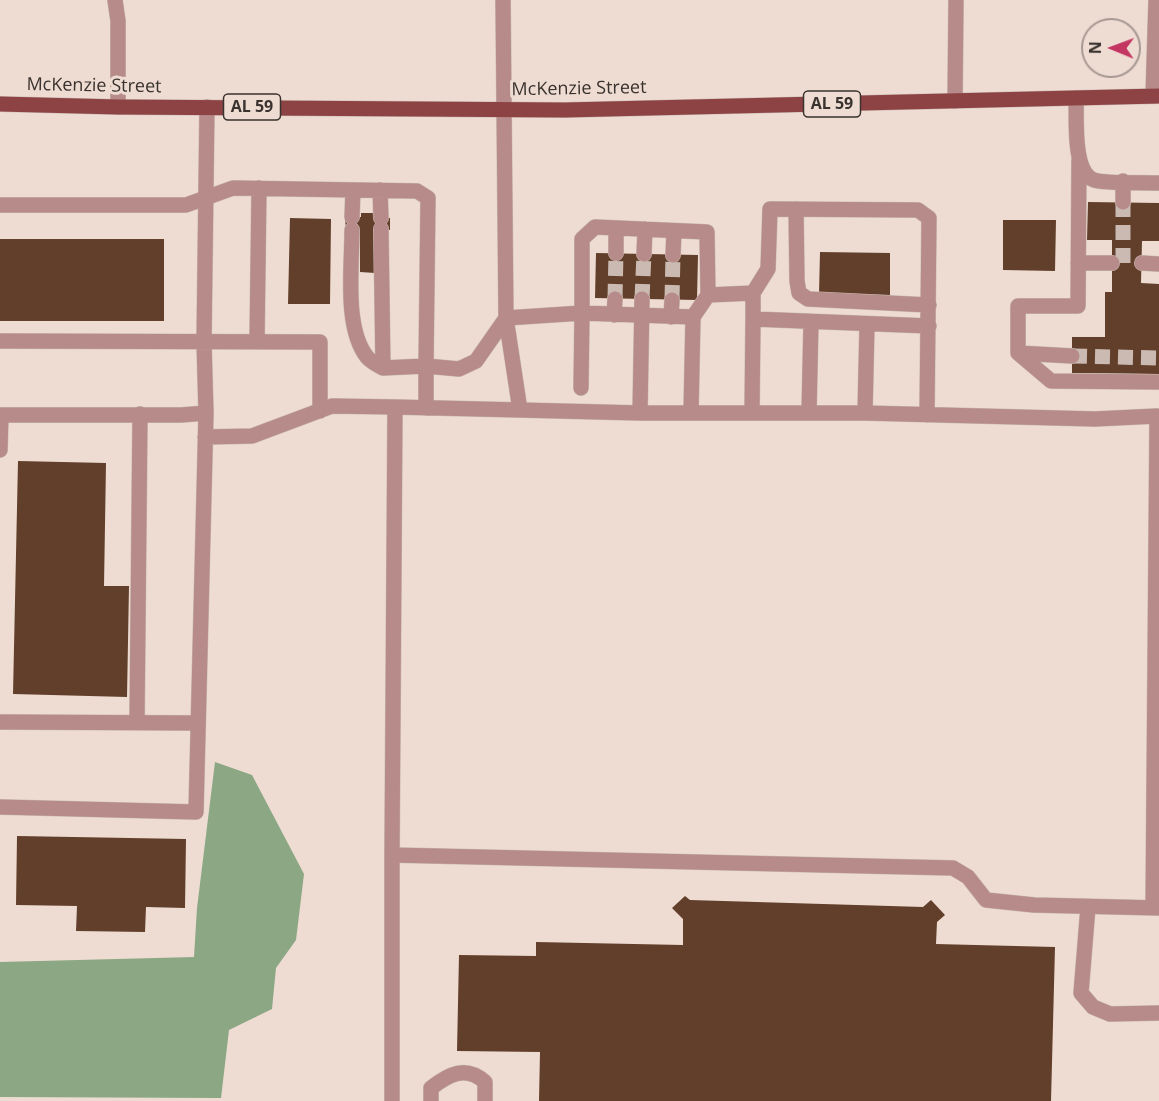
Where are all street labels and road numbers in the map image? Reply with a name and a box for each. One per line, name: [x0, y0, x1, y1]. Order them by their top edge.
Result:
street label: McKenzie Street: [26, 74, 162, 98]
street label: McKenzie Street: [511, 77, 647, 101]
road number: AL 59: [804, 91, 860, 117]
road number: AL 59: [224, 94, 280, 120]

